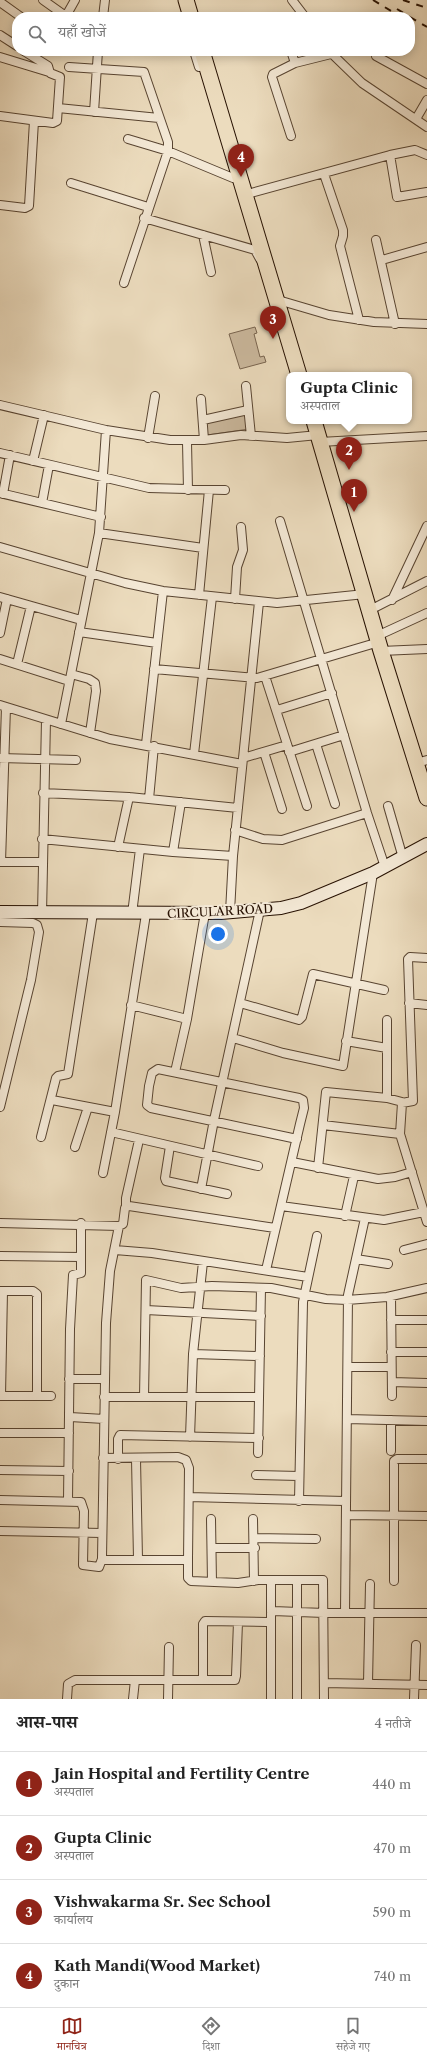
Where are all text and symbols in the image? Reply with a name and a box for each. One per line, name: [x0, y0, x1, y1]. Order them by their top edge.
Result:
search box: [12, 12, 415, 56]
text: यहाँ खोजें: [58, 22, 106, 41]
icon: search: [26, 23, 48, 45]
pin: 4: [228, 144, 254, 177]
pin: 3: [260, 306, 286, 339]
popup: [286, 372, 412, 424]
text: Gupta Clinic: [300, 378, 398, 397]
text: अस्पताल: [300, 397, 340, 413]
pin: 2: [336, 437, 362, 470]
pin: 1: [341, 479, 367, 512]
street label: CIRCULAR ROAD: [167, 901, 274, 921]
your location: [208, 924, 228, 944]
text: आस-पास: [16, 1712, 78, 1732]
text: 4 नतीजे: [374, 1715, 411, 1731]
text: Jain Hospital and Fertility Centre: [54, 1764, 309, 1783]
text: 1: [26, 1776, 32, 1792]
text: 440 m: [372, 1776, 411, 1792]
text: अस्पताल: [54, 1783, 94, 1799]
text: Gupta Clinic: [54, 1828, 152, 1847]
text: 2: [25, 1840, 33, 1856]
text: 470 m: [373, 1840, 411, 1856]
text: अस्पताल: [54, 1847, 94, 1863]
text: Vishwakarma Sr. Sec School: [54, 1892, 271, 1911]
text: 3: [25, 1904, 33, 1920]
text: 590 m: [373, 1904, 411, 1920]
text: कार्यालय: [54, 1911, 93, 1927]
text: Kath Mandi(Wood Market): [54, 1956, 260, 1975]
text: 4: [25, 1968, 33, 1984]
text: 740 m: [374, 1968, 411, 1984]
text: दुकान: [54, 1975, 79, 1991]
tab: मानचित्र: [57, 2015, 87, 2057]
tab: दिशा: [200, 2015, 222, 2057]
tab: सहेजे गए: [336, 2015, 370, 2057]

